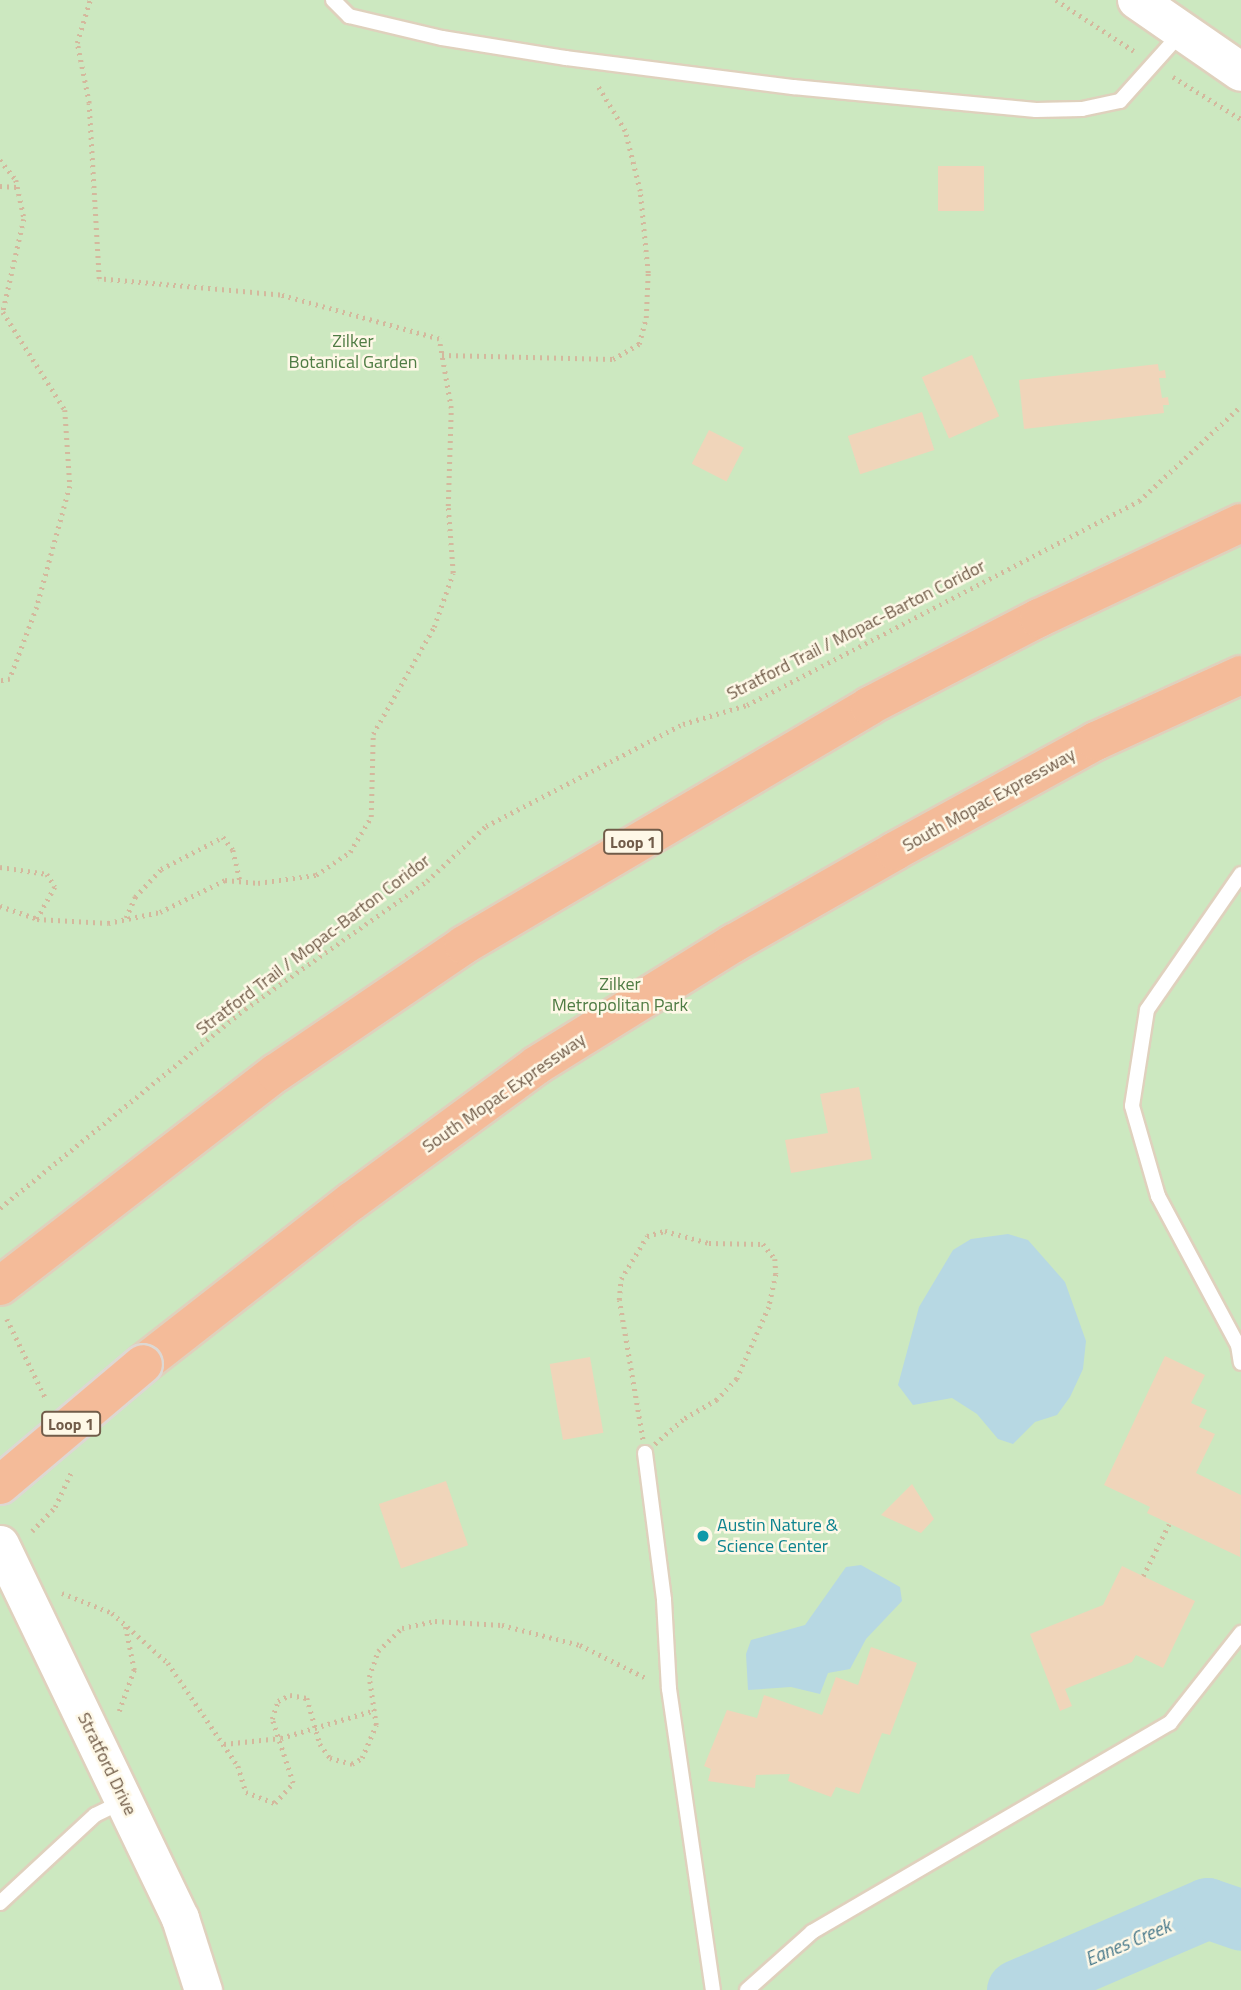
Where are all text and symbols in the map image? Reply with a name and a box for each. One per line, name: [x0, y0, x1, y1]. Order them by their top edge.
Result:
park label: Zilker Botanical Garden: [289, 331, 417, 374]
street label: Stratford Trail / Mopac-Barton Coridor: [723, 555, 989, 705]
street label: South Mopac Expressway: [899, 743, 1079, 857]
road number: Loop 1: [602, 830, 664, 855]
street label: Stratford Trail / Mopac-Barton Coridor: [192, 850, 434, 1040]
park label: Zilker Metropolitan Park: [552, 974, 688, 1016]
street label: South Mopac Expressway: [418, 1028, 590, 1158]
road number: Loop 1: [40, 1412, 102, 1436]
place label: Austin Nature & Science Center: [717, 1515, 838, 1558]
marker: Austin Nature & Science Center: [695, 1528, 711, 1544]
street label: Stratford Drive: [73, 1709, 141, 1819]
water label: Eanes Creek: [1082, 1914, 1174, 1970]

